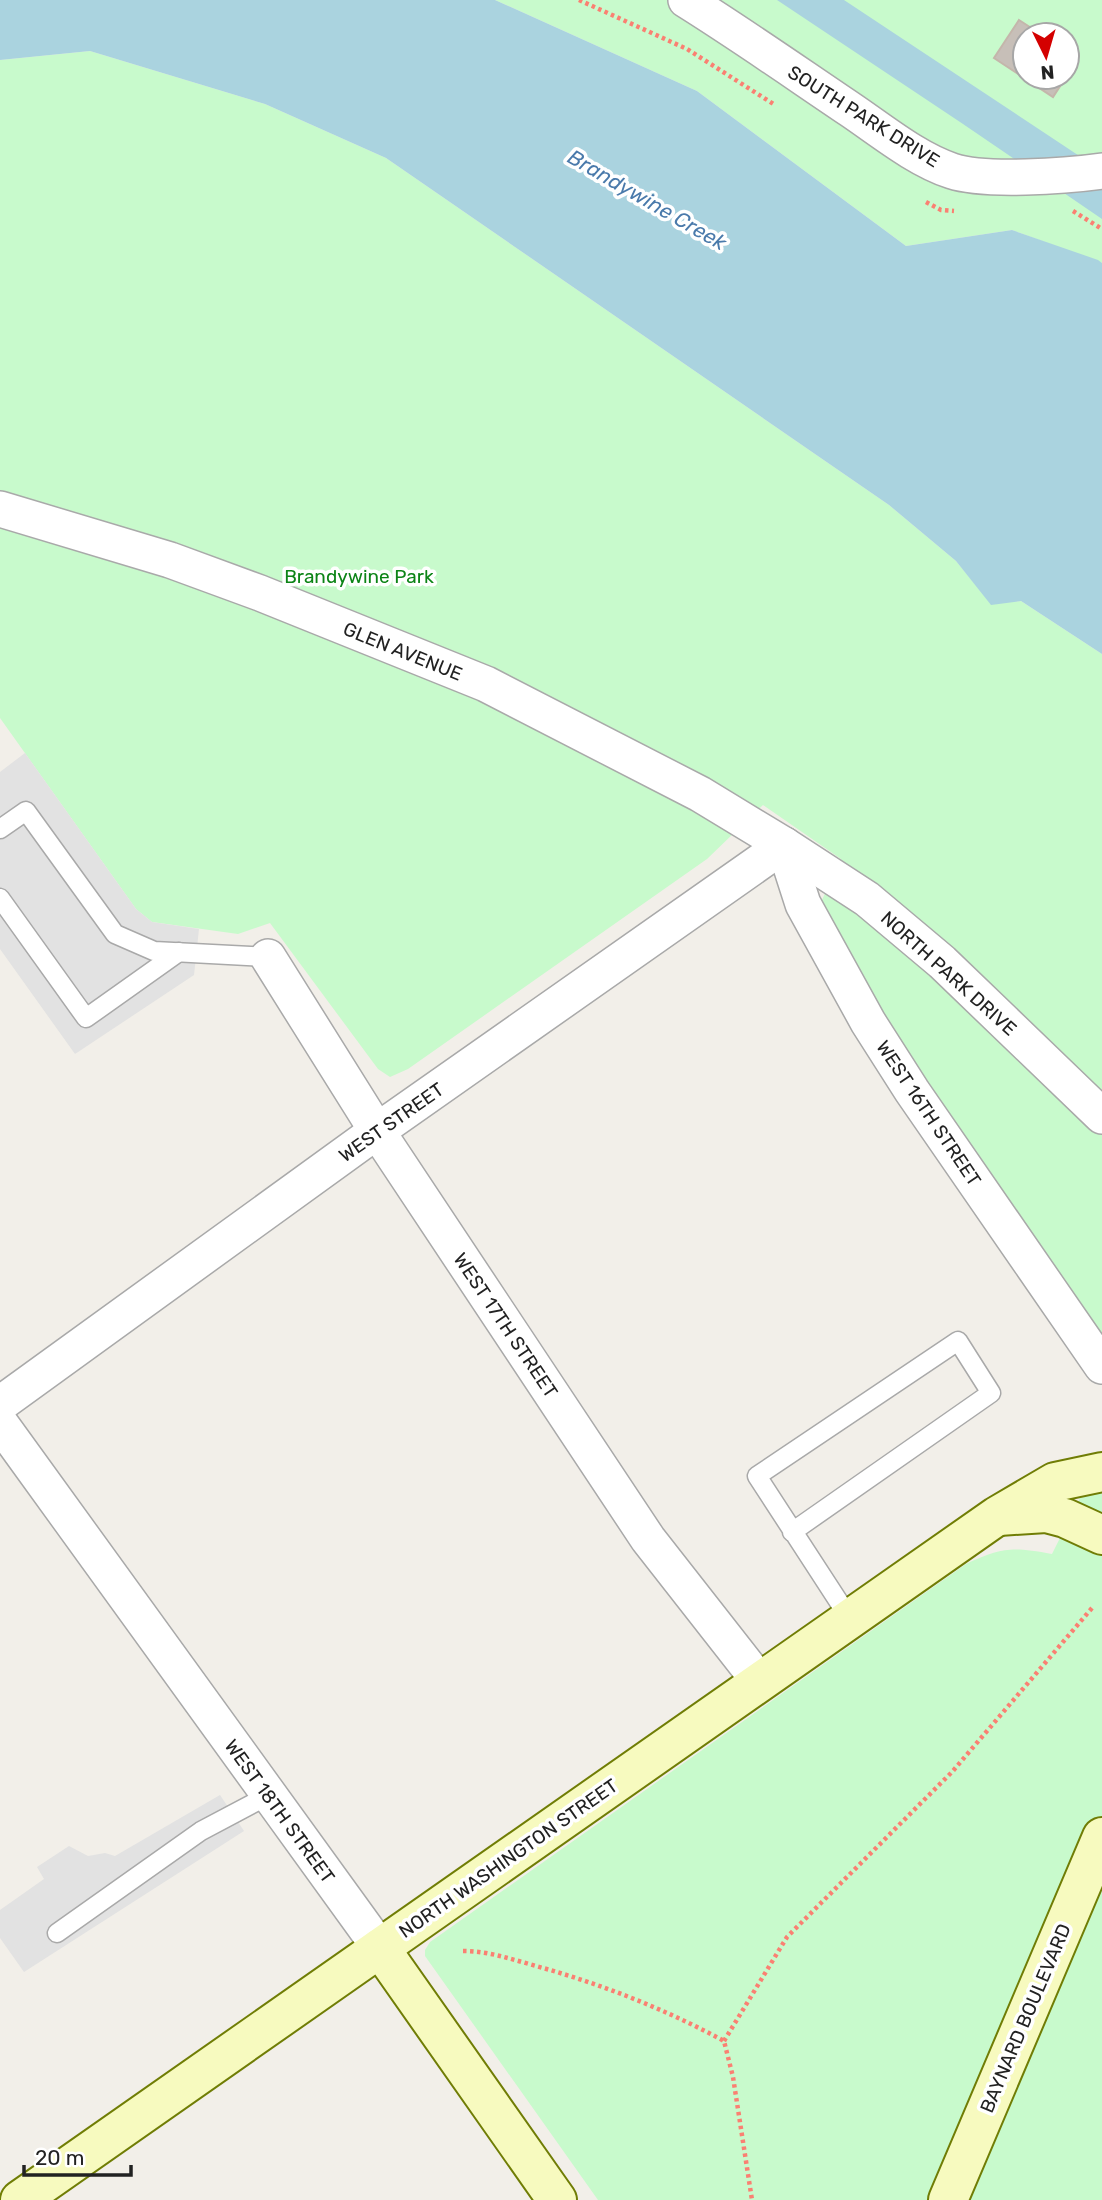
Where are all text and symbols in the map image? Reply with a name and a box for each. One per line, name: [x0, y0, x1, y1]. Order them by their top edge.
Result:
north arrow: [1011, 21, 1081, 91]
street label: SOUTH PARK DRIVE: [784, 60, 944, 172]
text: N: [1040, 60, 1055, 84]
water label: Brandywine Creek: [563, 144, 732, 256]
park label: Brandywine Park: [284, 565, 434, 588]
street label: GLEN AVENUE: [340, 617, 466, 686]
street label: NORTH PARK DRIVE: [876, 906, 1021, 1040]
street label: WEST 16TH STREET: [871, 1036, 986, 1190]
street label: WEST STREET: [334, 1078, 448, 1167]
street label: WEST 17TH STREET: [449, 1248, 563, 1402]
street label: WEST 18TH STREET: [220, 1735, 339, 1888]
street label: NORTH WASHINGTON STREET: [395, 1774, 622, 1943]
street label: BAYNARD BOULEVARD: [975, 1920, 1076, 2116]
scale bar: [24, 2134, 131, 2178]
text: 20 m: [35, 2145, 84, 2170]

